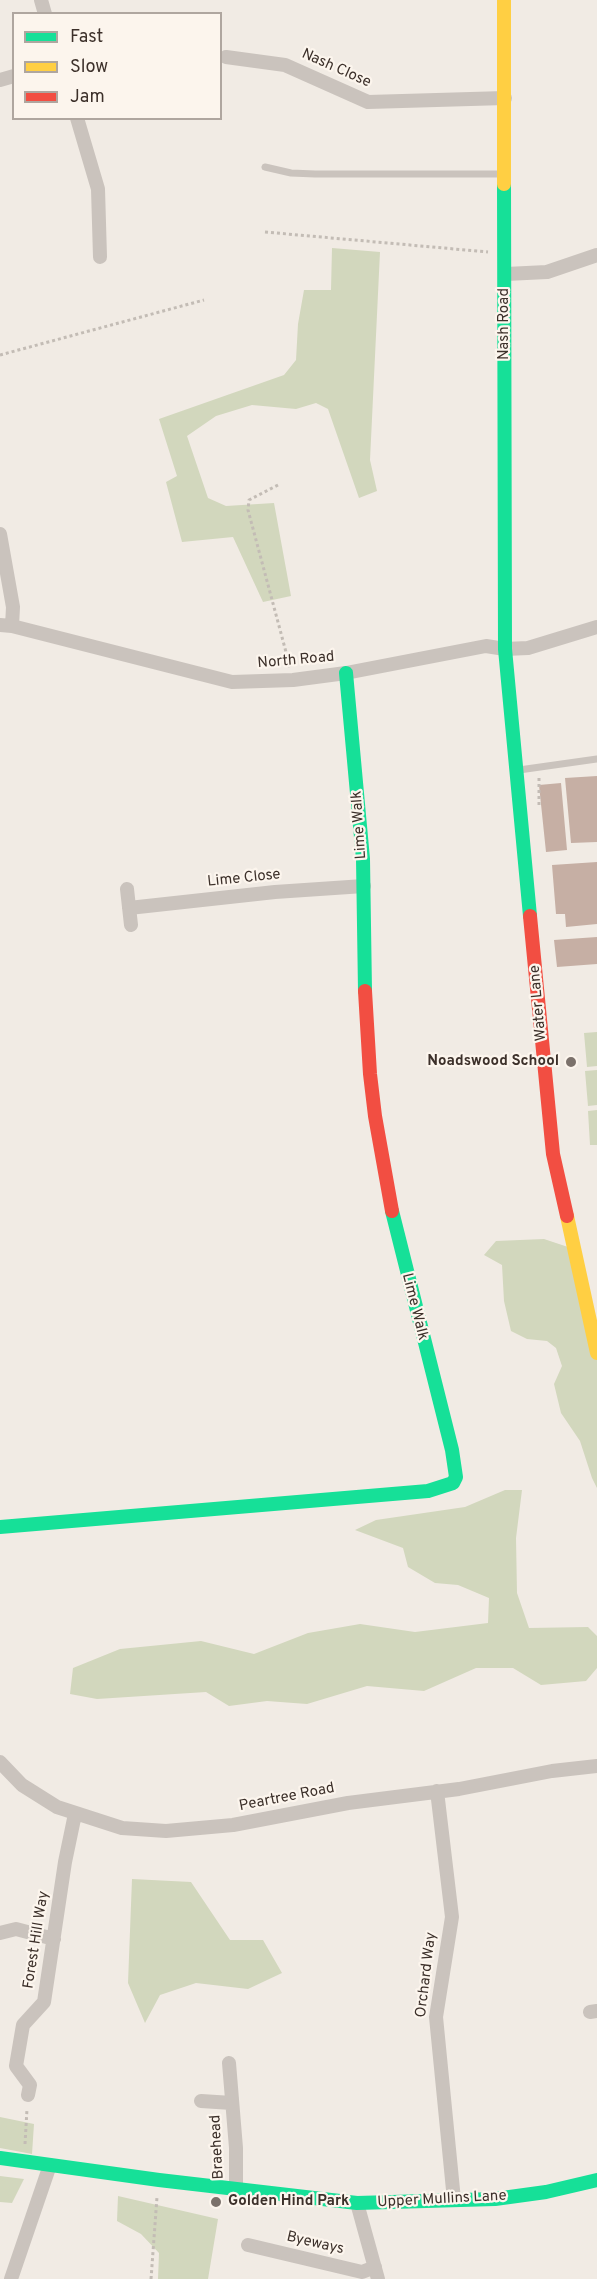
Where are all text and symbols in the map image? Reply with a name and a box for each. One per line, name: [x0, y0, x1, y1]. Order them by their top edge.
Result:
legend: [12, 12, 222, 120]
text: Fast: [70, 26, 103, 49]
street label: Nash Close: [299, 46, 373, 92]
text: Slow: [70, 56, 108, 79]
text: Jam: [70, 86, 105, 109]
street label: Nash Road: [496, 288, 514, 360]
street label: North Road: [257, 649, 335, 673]
street label: Lime Walk: [349, 790, 371, 860]
street label: Lime Close: [206, 866, 282, 892]
street label: Water Lane: [527, 964, 551, 1042]
place label: Noadswood School: [427, 1053, 559, 1071]
marker: Noadswood School: [564, 1055, 578, 1069]
street label: Lime Walk: [397, 1271, 431, 1343]
street label: Peartree Road: [238, 1780, 336, 1816]
street label: Forest Hill Way: [20, 1890, 54, 1990]
street label: Orchard Way: [413, 1931, 441, 2019]
street label: Braehead: [207, 2114, 229, 2180]
street label: Upper Mullins Lane: [377, 2188, 507, 2212]
place label: Golden Hind Park: [228, 2193, 349, 2211]
marker: Golden Hind Park: [209, 2195, 223, 2209]
street label: Byeways: [285, 2229, 345, 2259]

